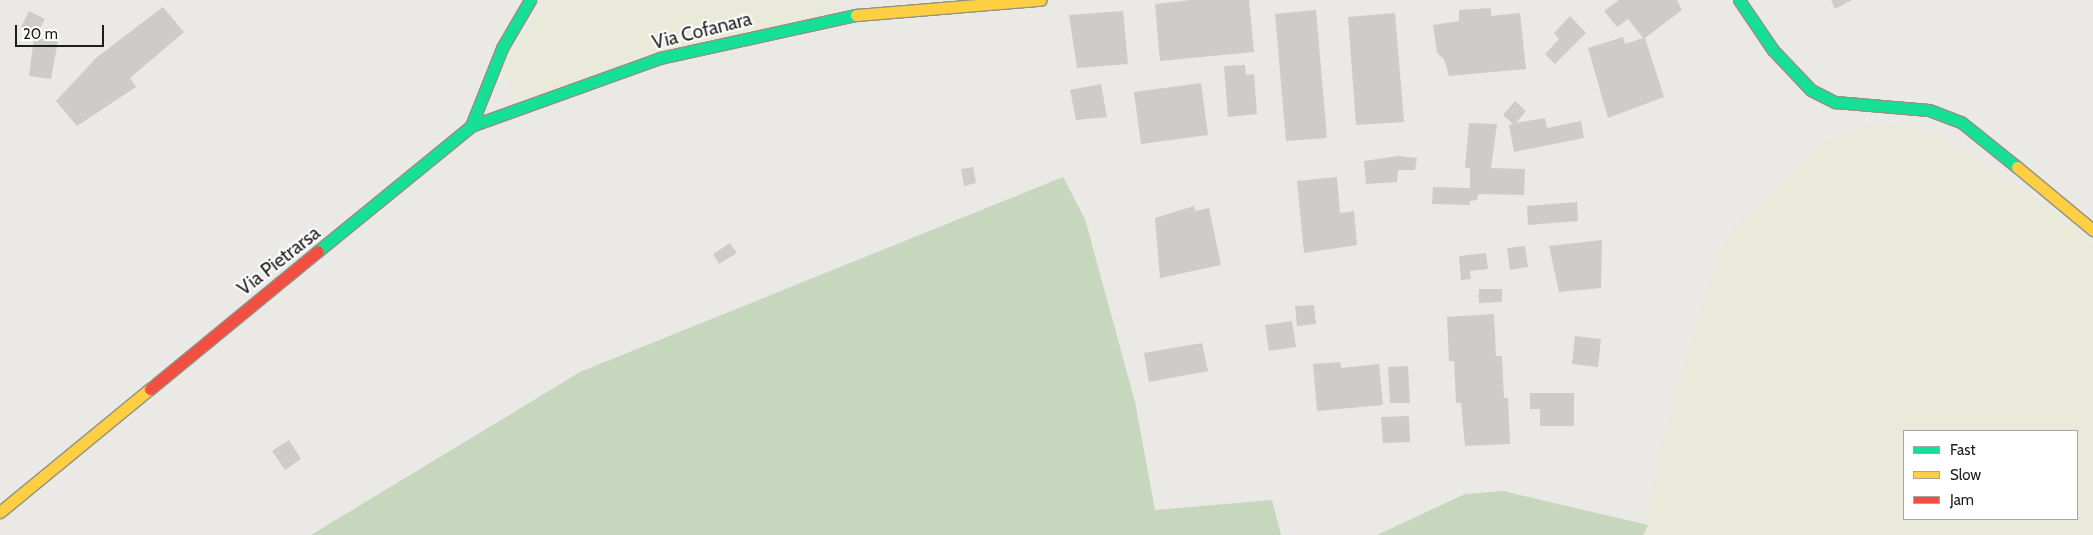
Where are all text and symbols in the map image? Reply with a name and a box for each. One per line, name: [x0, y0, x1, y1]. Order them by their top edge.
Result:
street label: Via Cofanara: [650, 8, 754, 54]
scale bar: [18, 15, 106, 47]
text: 20 m: [23, 25, 58, 43]
street label: Via Pietrarsa: [233, 222, 325, 300]
legend: [1903, 430, 2078, 520]
text: Fast: [1950, 441, 1975, 459]
text: Slow: [1950, 466, 1981, 484]
text: Jam: [1950, 491, 1974, 509]

